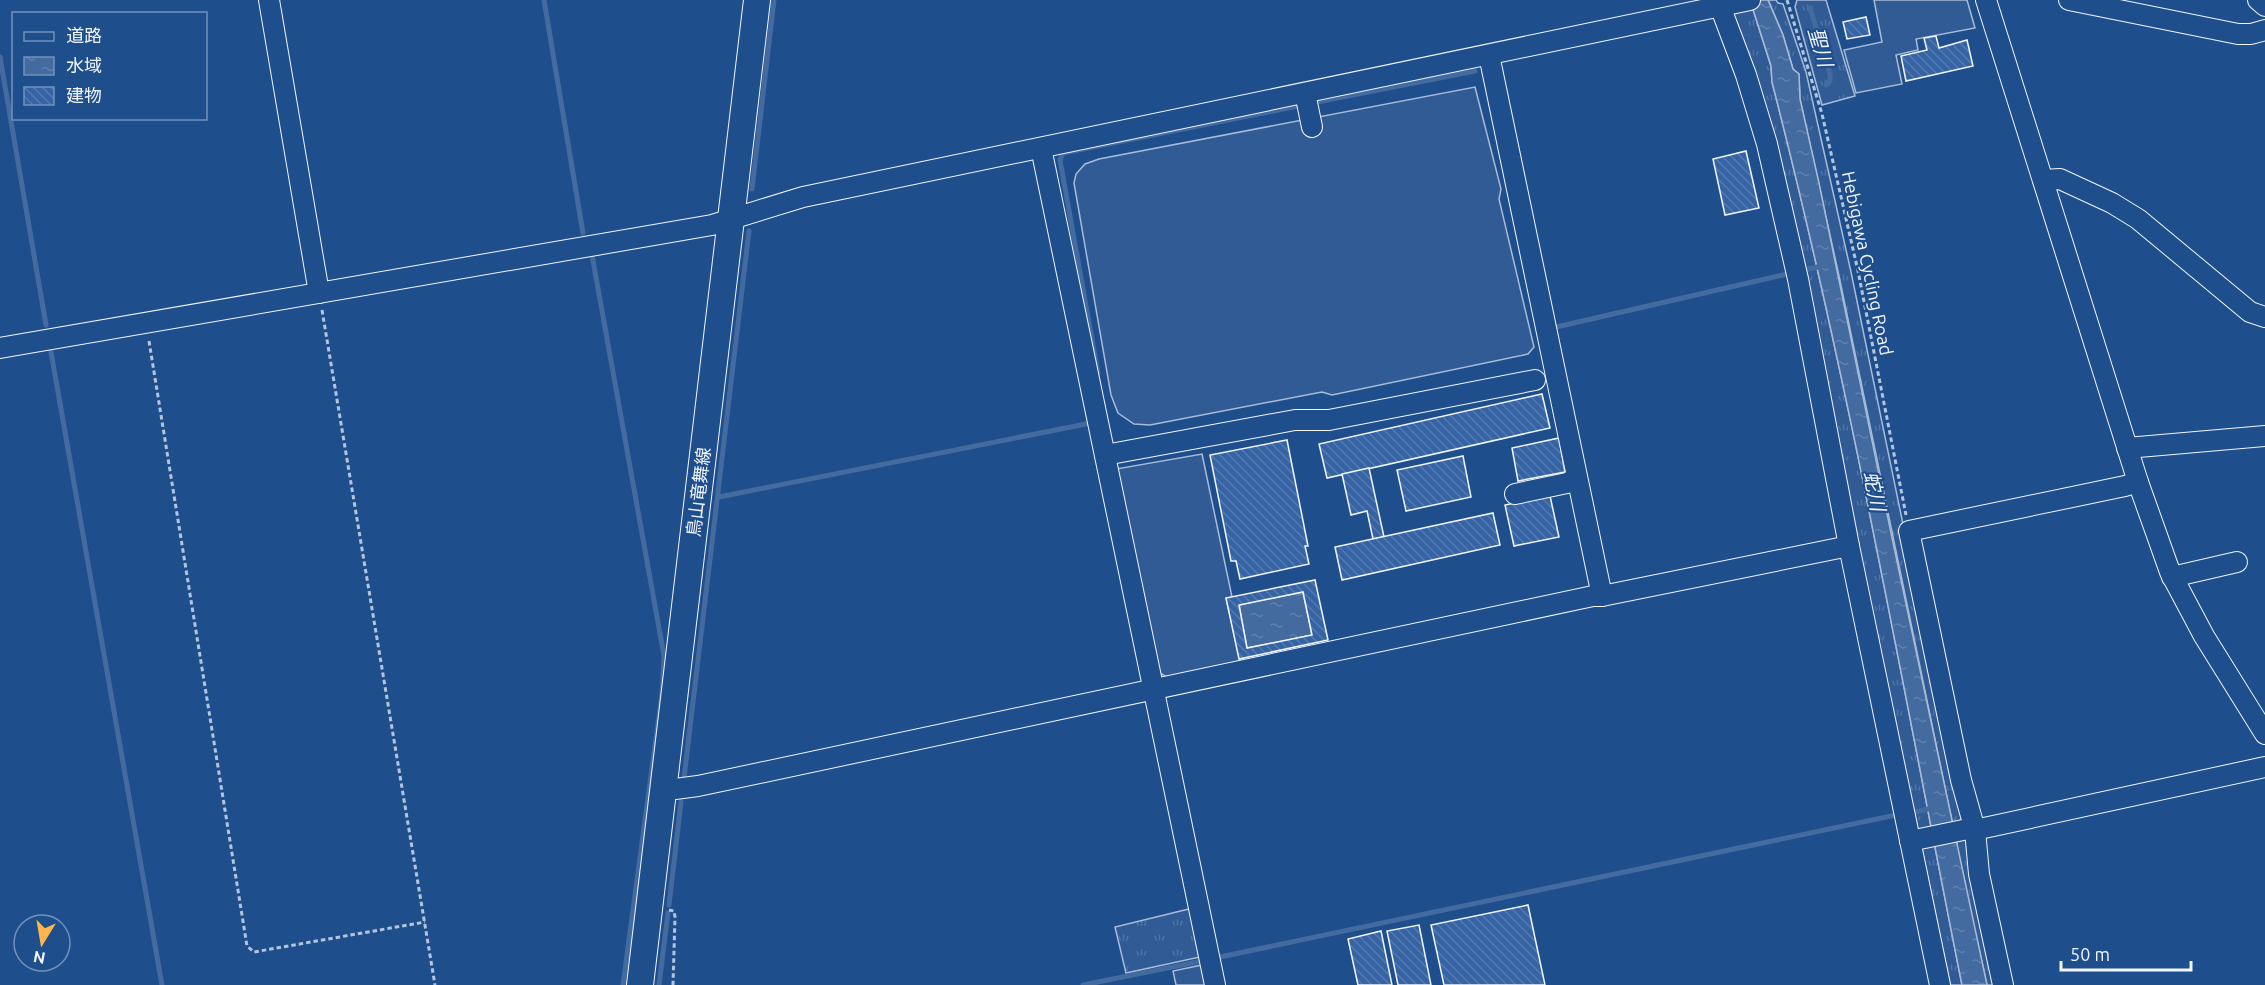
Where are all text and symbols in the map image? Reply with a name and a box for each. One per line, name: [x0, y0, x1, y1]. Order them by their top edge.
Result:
legend: [12, 12, 207, 120]
text: 道路: [66, 25, 102, 45]
water label: 聖川: [1804, 25, 1838, 71]
text: 水域: [66, 55, 102, 75]
text: 建物: [66, 85, 102, 105]
street label: Hebigawa Cycling Road: [1839, 169, 1897, 357]
street label: 鳥山竜舞線: [683, 446, 713, 538]
water label: 蛇川: [1860, 469, 1890, 515]
north arrow: [12, 913, 72, 973]
scale bar: [2061, 934, 2192, 972]
text: 50 m: [2070, 944, 2110, 964]
text: N: [32, 948, 47, 968]

